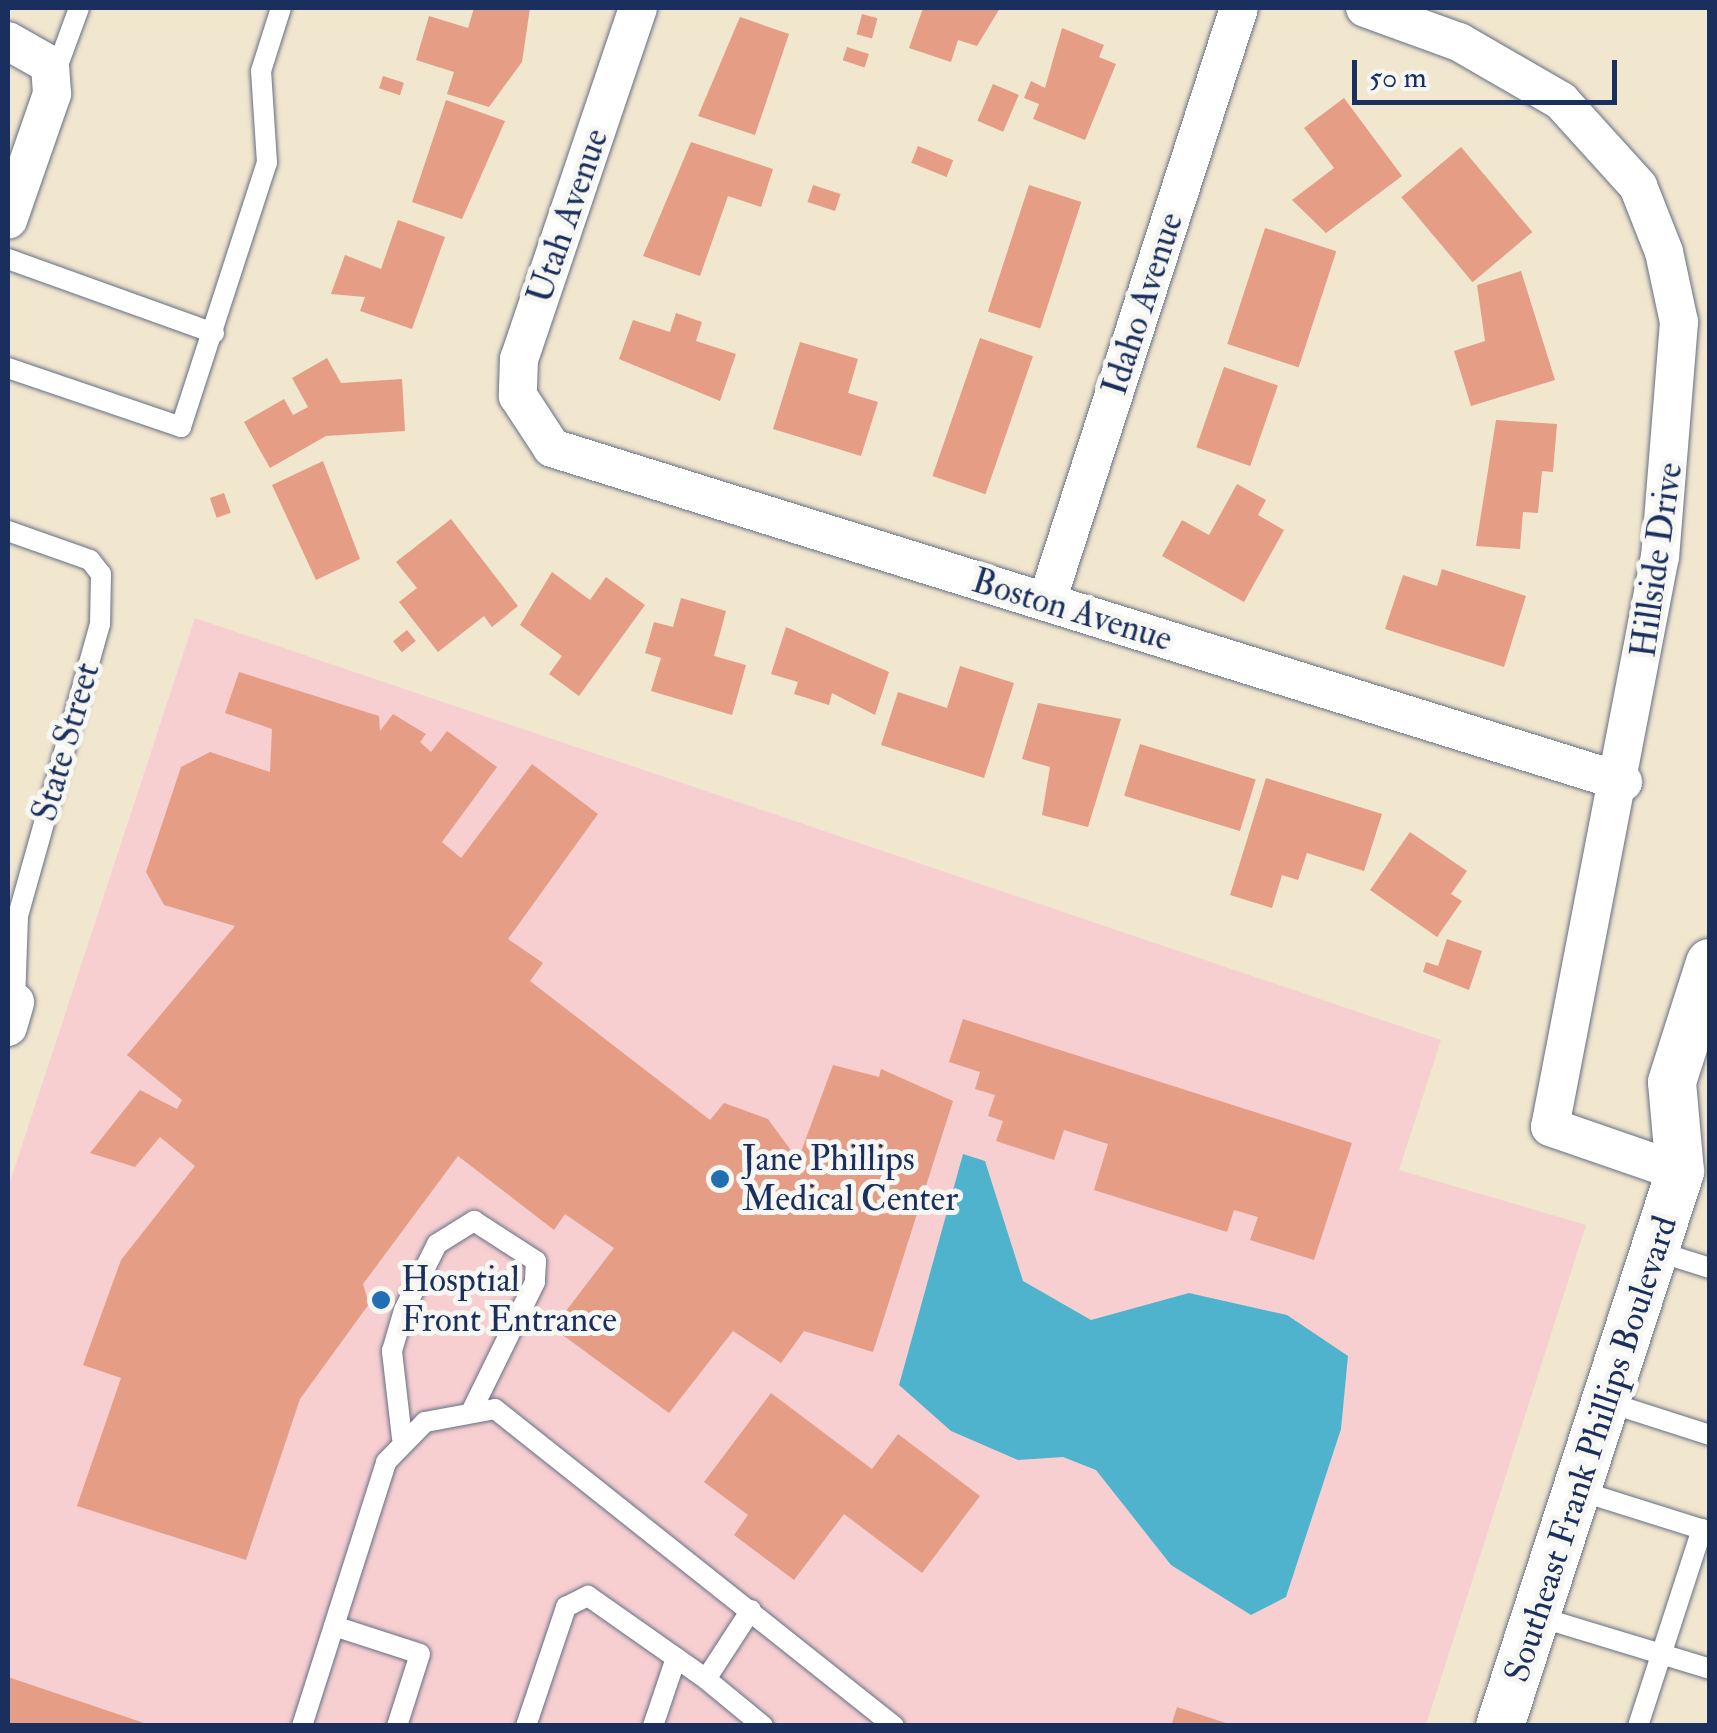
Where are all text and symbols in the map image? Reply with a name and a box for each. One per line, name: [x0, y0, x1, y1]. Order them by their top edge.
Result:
scale bar: [1357, 40, 1622, 102]
text: 50 m: [1369, 59, 1427, 96]
street label: Utah Avenue: [519, 123, 617, 309]
street label: Idaho Avenue: [1094, 207, 1192, 401]
street label: Hillside Drive: [1623, 460, 1691, 660]
street label: Boston Avenue: [967, 560, 1177, 660]
street label: State Street: [23, 658, 109, 826]
place label: Jane Phillips Medical Center: [742, 1138, 958, 1220]
marker: Jane Phillips Medical Center: [707, 1166, 733, 1192]
street label: Southeast Frank Phillips Boulevard: [1496, 1211, 1686, 1687]
place label: Hosptial Front Entrance: [401, 1259, 617, 1341]
marker: Hosptial Front Entrance: [370, 1289, 392, 1311]

